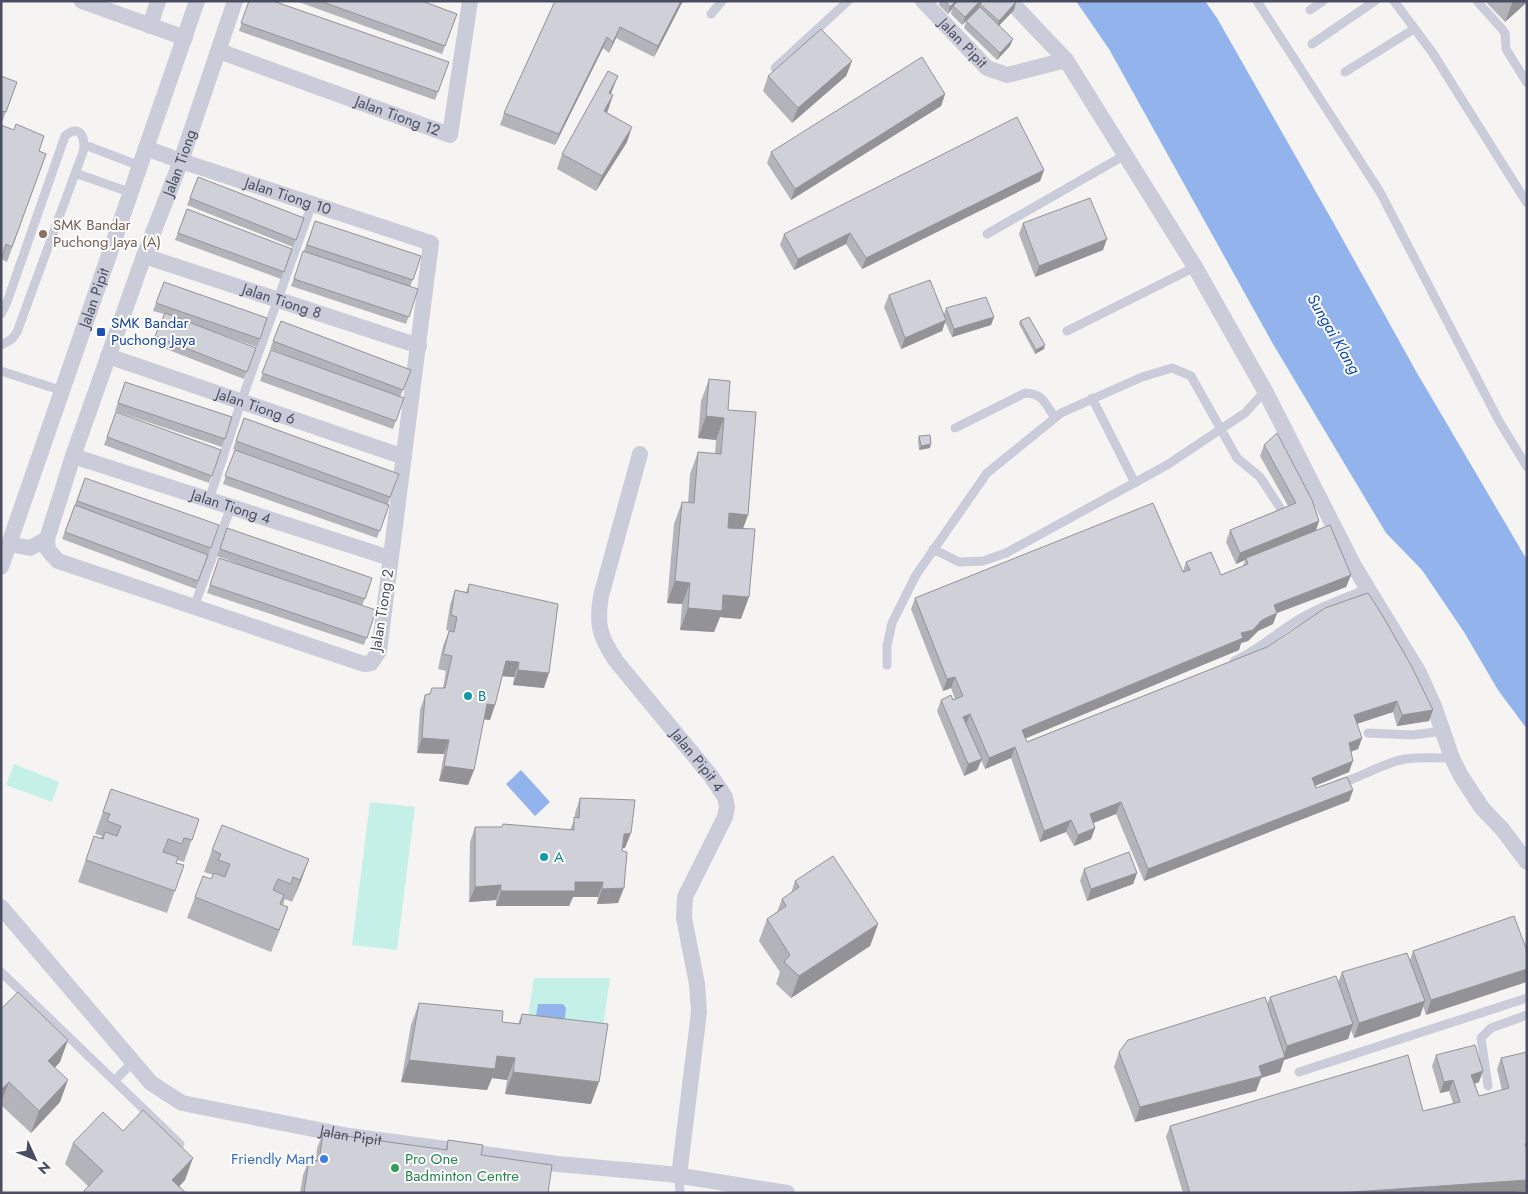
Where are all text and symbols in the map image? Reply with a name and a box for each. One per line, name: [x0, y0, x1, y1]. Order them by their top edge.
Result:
street label: Jalan Pipit: [932, 11, 993, 73]
street label: Jalan Tiong 12: [350, 90, 443, 142]
street label: Jalan Tiong: [157, 127, 202, 201]
street label: Jalan Tiong 10: [240, 171, 334, 221]
place label: SMK Bandar Puchong Jaya (A): [53, 214, 161, 253]
marker: SMK Bandar Puchong Jaya (A): [37, 228, 49, 240]
street label: Jalan Pipit: [73, 264, 115, 333]
street label: Jalan Tiong 8: [237, 277, 324, 324]
water label: Sungai Klang: [1302, 289, 1366, 379]
place label: SMK Bandar Puchong Jaya: [111, 312, 196, 351]
marker: SMK Bandar Puchong Jaya: [95, 326, 107, 338]
street label: Jalan Tiong 6: [211, 382, 298, 430]
street label: Jalan Tiong 4: [186, 483, 274, 530]
street label: Jalan Tiong 2: [364, 568, 399, 654]
place label: B: [478, 685, 486, 707]
marker: B: [462, 690, 474, 702]
street label: Jalan Pipit 4: [664, 723, 730, 797]
place label: A: [554, 846, 564, 868]
marker: A: [538, 851, 550, 863]
street label: Jalan Pipit: [316, 1119, 383, 1151]
north arrow: [10, 1134, 60, 1184]
place label: Friendly Mart: [231, 1148, 314, 1170]
place label: Pro One Badminton Centre: [405, 1148, 519, 1187]
marker: Friendly Mart: [318, 1153, 330, 1165]
text: N: [33, 1157, 55, 1179]
marker: Pro One Badminton Centre: [389, 1162, 401, 1174]

